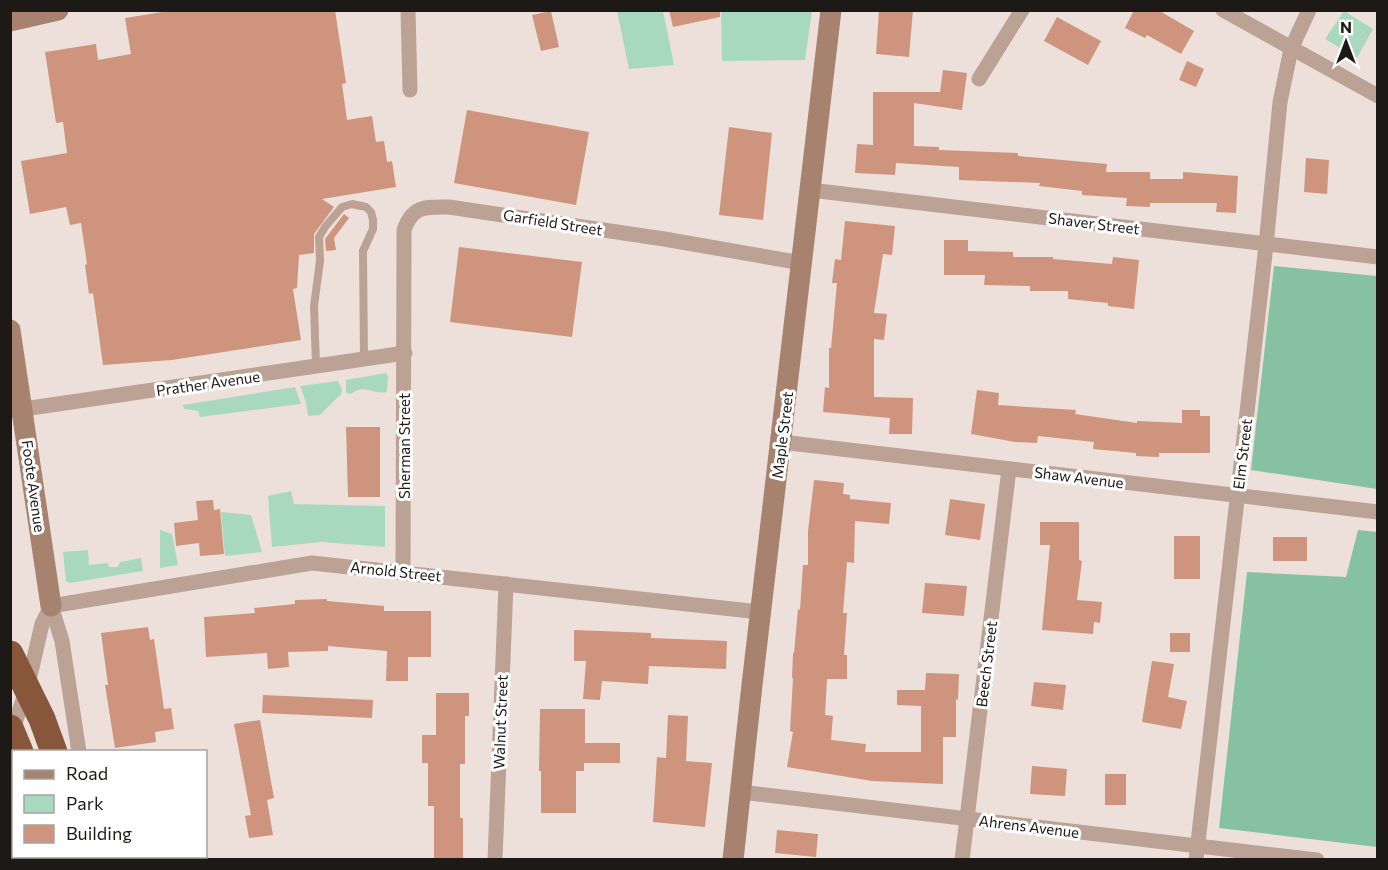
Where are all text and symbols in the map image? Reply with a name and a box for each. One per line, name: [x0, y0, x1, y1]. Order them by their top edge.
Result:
north arrow: [1316, 12, 1376, 72]
text: N: [1340, 17, 1352, 36]
street label: Garfield Street: [502, 205, 604, 239]
street label: Shaver Street: [1047, 208, 1141, 238]
street label: Prather Avenue: [155, 367, 261, 399]
street label: Maple Street: [768, 390, 796, 480]
street label: Sherman Street: [395, 393, 413, 499]
street label: Elm Street: [1229, 418, 1255, 490]
street label: Foote Avenue: [19, 439, 49, 533]
street label: Shaw Avenue: [1033, 463, 1125, 491]
street label: Arnold Street: [349, 557, 443, 585]
street label: Beech Street: [972, 620, 1000, 708]
street label: Walnut Street: [489, 674, 511, 770]
legend: [12, 750, 207, 858]
text: Road: [66, 762, 108, 784]
text: Park: [66, 792, 104, 814]
street label: Ahrens Avenue: [978, 811, 1080, 841]
text: Building: [66, 822, 132, 844]

